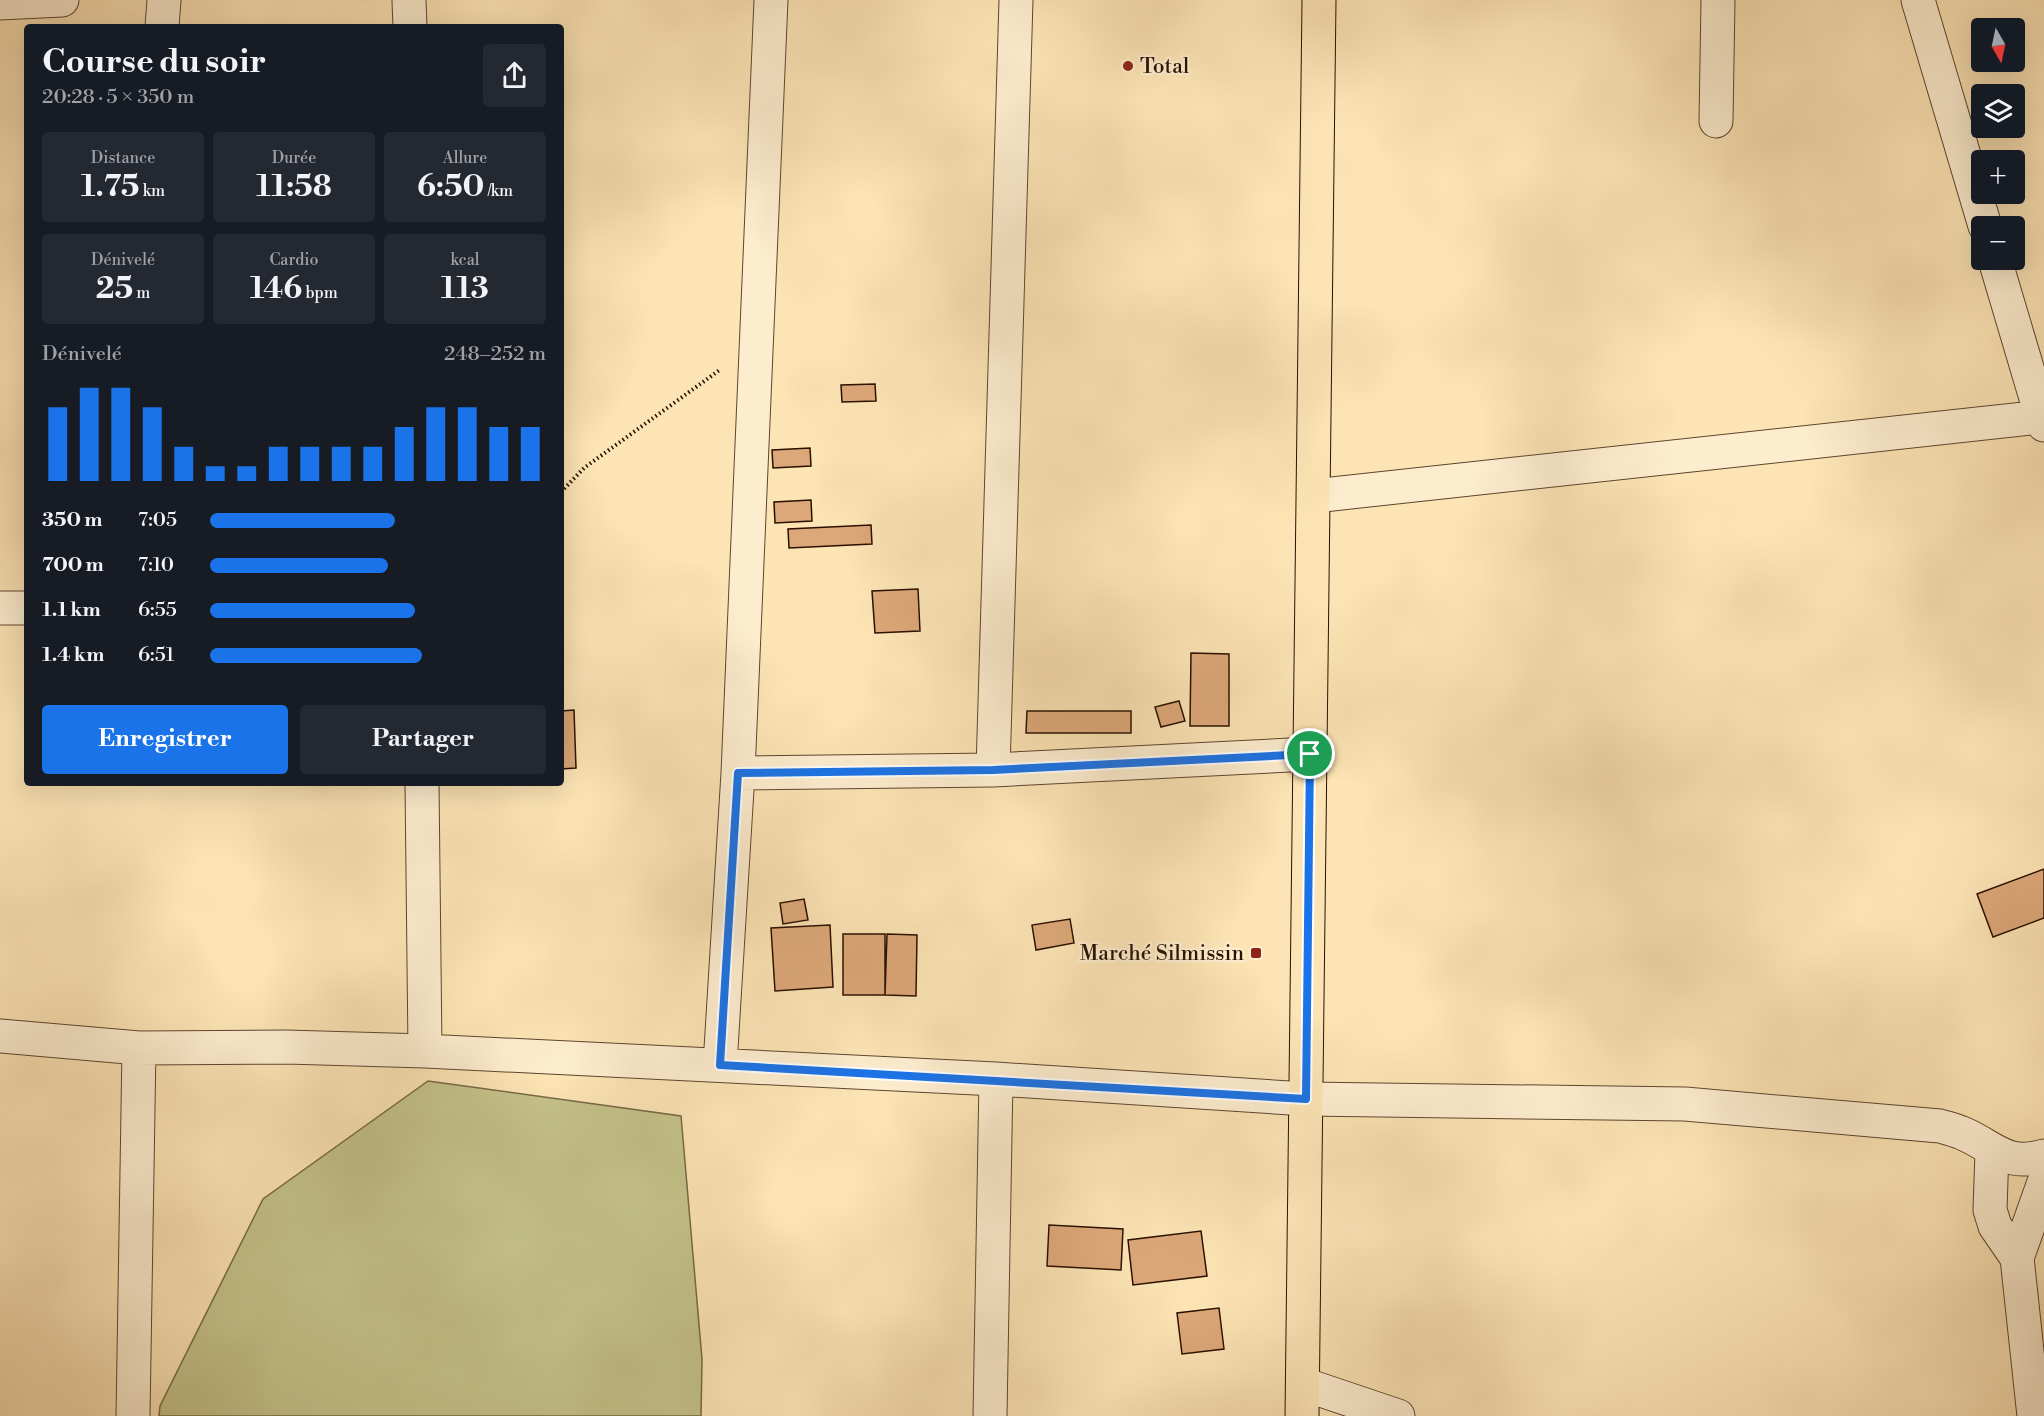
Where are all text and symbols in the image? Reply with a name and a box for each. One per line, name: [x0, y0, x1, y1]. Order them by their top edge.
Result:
north arrow: [1971, 18, 2025, 72]
map controls: [1971, 18, 2025, 270]
text: Course du soir: [42, 42, 266, 83]
button: share: [483, 44, 546, 107]
place label: Total: [1140, 54, 1189, 80]
marker: Total: [1121, 59, 1135, 73]
button: layers: [1971, 84, 2025, 138]
text: 20:28 · 5 × 350 m: [42, 85, 194, 110]
text: Distance: [91, 148, 155, 168]
text: Durée: [272, 148, 316, 168]
text: Allure: [443, 148, 487, 168]
button: +: [1971, 150, 2025, 204]
text: 1.75: [81, 168, 139, 206]
text: 11:58: [256, 168, 332, 206]
text: 6:50: [417, 168, 484, 206]
text: km: [139, 181, 165, 201]
text: /km: [484, 181, 513, 201]
button: −: [1971, 216, 2025, 270]
text: Dénivelé: [91, 250, 155, 270]
text: Cardio: [269, 250, 319, 270]
text: kcal: [450, 250, 480, 270]
text: 25: [96, 270, 133, 308]
text: 146: [250, 270, 302, 308]
text: 113: [441, 270, 489, 308]
text: m: [133, 283, 150, 303]
text: bpm: [302, 283, 338, 303]
text: Dénivelé: [42, 342, 122, 367]
text: 248–252 m: [444, 342, 546, 367]
text: 350 m: [42, 508, 102, 533]
text: 7:05: [138, 508, 177, 533]
text: 700 m: [42, 553, 104, 578]
text: 7:10: [138, 553, 174, 578]
text: 1.1 km: [42, 598, 101, 623]
text: 6:55: [138, 598, 177, 623]
text: 1.4 km: [42, 643, 104, 668]
text: 6:51: [138, 643, 174, 668]
button: Enregistrer: [42, 705, 288, 774]
button: Partager: [300, 705, 546, 774]
pin: [1284, 728, 1335, 779]
icon: arrive: [1293, 737, 1326, 770]
place label: Marché Silmissin: [1080, 941, 1244, 967]
marker: Marché Silmissin: [1249, 946, 1263, 960]

